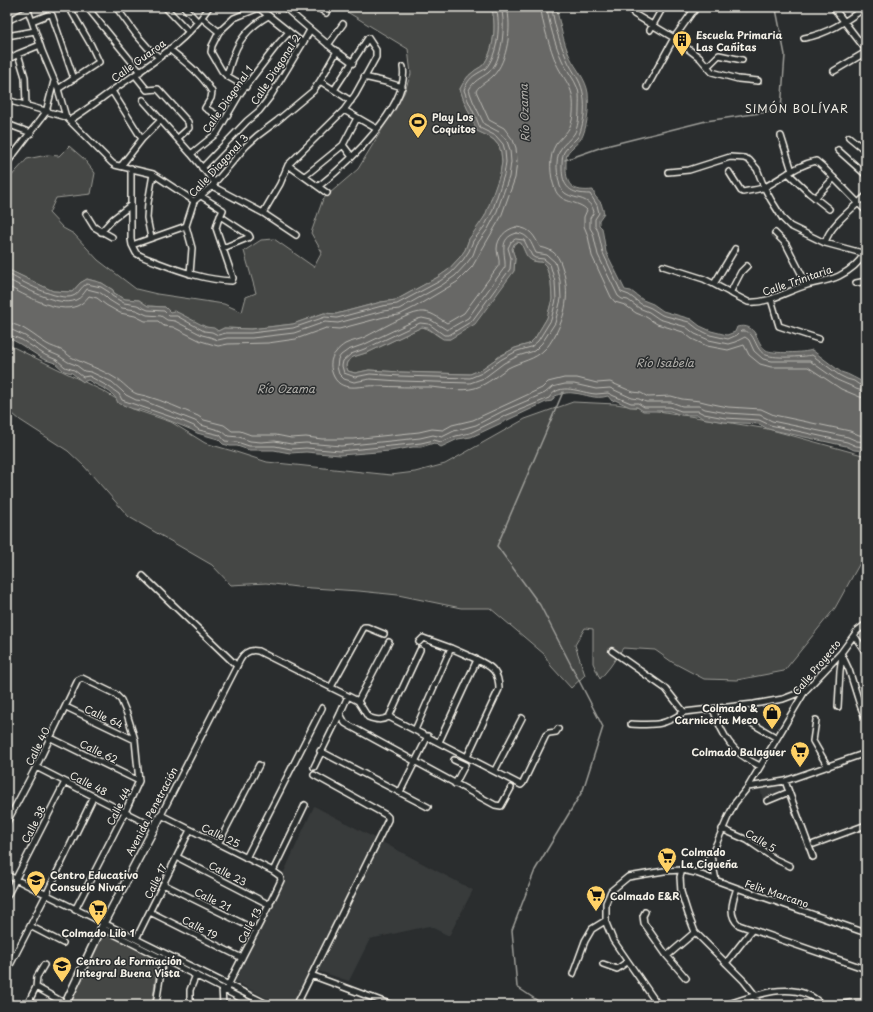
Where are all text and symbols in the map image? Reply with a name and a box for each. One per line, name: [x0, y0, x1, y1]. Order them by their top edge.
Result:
place label: Escuela Primaria Las Cañitas: [696, 27, 783, 54]
building icon: Escuela Primaria Las Cañitas: [671, 29, 693, 57]
street label: Calle Diagonal 2: [246, 31, 304, 107]
street label: Calle Guaroa: [108, 35, 169, 85]
street label: Calle Diagonal 1: [198, 62, 256, 136]
water label: Río Ozama: [514, 83, 534, 142]
district label: SIMÓN BOLÍVAR: [745, 100, 849, 117]
place label: Play Los Coquitos: [432, 109, 476, 136]
sports icon: Play Los Coquitos: [407, 111, 429, 139]
street label: Calle Diagonal 3: [185, 130, 251, 200]
street label: Calle Trinitaria: [760, 261, 835, 299]
water label: Río Isabela: [636, 354, 695, 371]
water label: Río Ozama: [257, 380, 316, 397]
street label: Calle Proyecto: [788, 636, 845, 699]
place label: Colmado & Carniceria Meco: [675, 700, 758, 727]
street label: Calle 64: [82, 701, 126, 732]
shop icon: Colmado & Carniceria Meco: [761, 702, 783, 730]
street label: Calle 40: [21, 724, 53, 768]
street label: Calle 62: [77, 735, 121, 767]
supermarket icon: Colmado Balaguer: [789, 740, 811, 768]
place label: Colmado Balaguer: [692, 744, 787, 759]
street label: Avenida Penetración: [121, 764, 181, 858]
street label: Calle 48: [68, 767, 110, 799]
street label: Calle 44: [102, 784, 134, 828]
street label: Calle 38: [17, 803, 49, 845]
street label: Calle 25: [199, 819, 243, 851]
street label: Calle 5: [743, 825, 779, 855]
place label: Colmado La Cigueña: [681, 844, 738, 871]
supermarket icon: Colmado La Cigueña: [656, 846, 678, 874]
street label: Calle 23: [206, 857, 250, 889]
street label: Calle 17: [140, 860, 170, 901]
place label: Centro Educativo Consuelo Nivar: [50, 867, 138, 894]
school or university icon: Centro Educativo Consuelo Nivar: [25, 869, 47, 897]
street label: Felix Marcano: [743, 875, 811, 911]
street label: Calle 21: [192, 884, 234, 914]
supermarket icon: Colmado E&R: [585, 884, 607, 912]
place label: Colmado E&R: [610, 888, 680, 903]
supermarket icon: Colmado Lilo 1: [87, 898, 109, 926]
street label: Calle 13: [233, 904, 265, 946]
street label: Calle 19: [180, 912, 220, 942]
place label: Colmado Lilo 1: [61, 925, 135, 940]
place label: Centro de Formación Integral Buena Vista: [76, 953, 182, 980]
school or university icon: Centro de Formación Integral Buena Vista: [51, 955, 73, 983]

